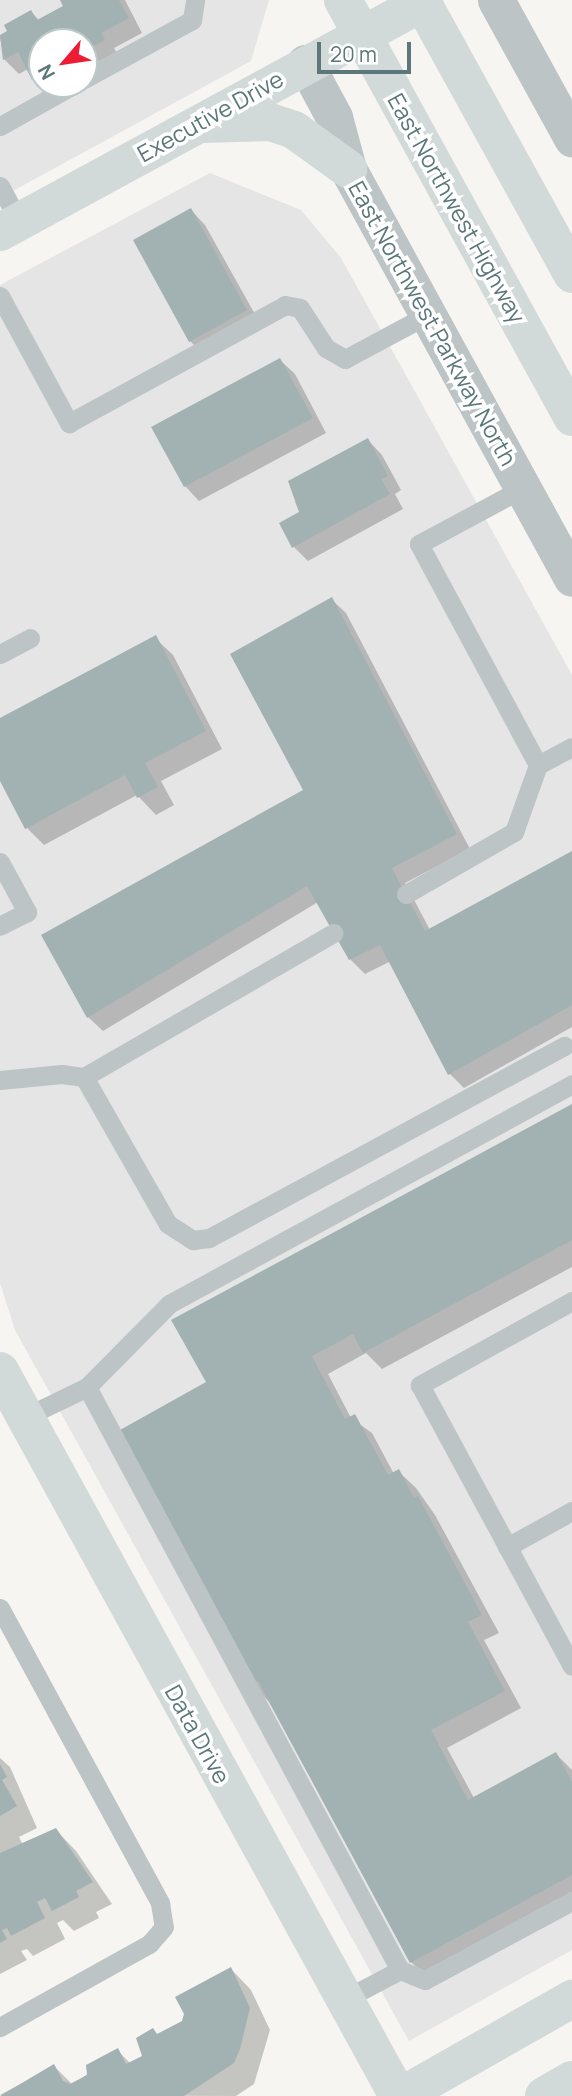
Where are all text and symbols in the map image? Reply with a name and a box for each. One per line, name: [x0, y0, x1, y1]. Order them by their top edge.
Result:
north arrow: [28, 28, 98, 98]
scale bar: [320, 28, 414, 72]
text: 20 m: [330, 40, 377, 68]
text: N: [32, 60, 61, 84]
street label: Executive Drive: [132, 65, 288, 167]
street label: East Northwest Highway: [382, 88, 532, 328]
street label: East Northwest Parkway North: [343, 176, 523, 470]
street label: Data Drive: [160, 1680, 236, 1788]

